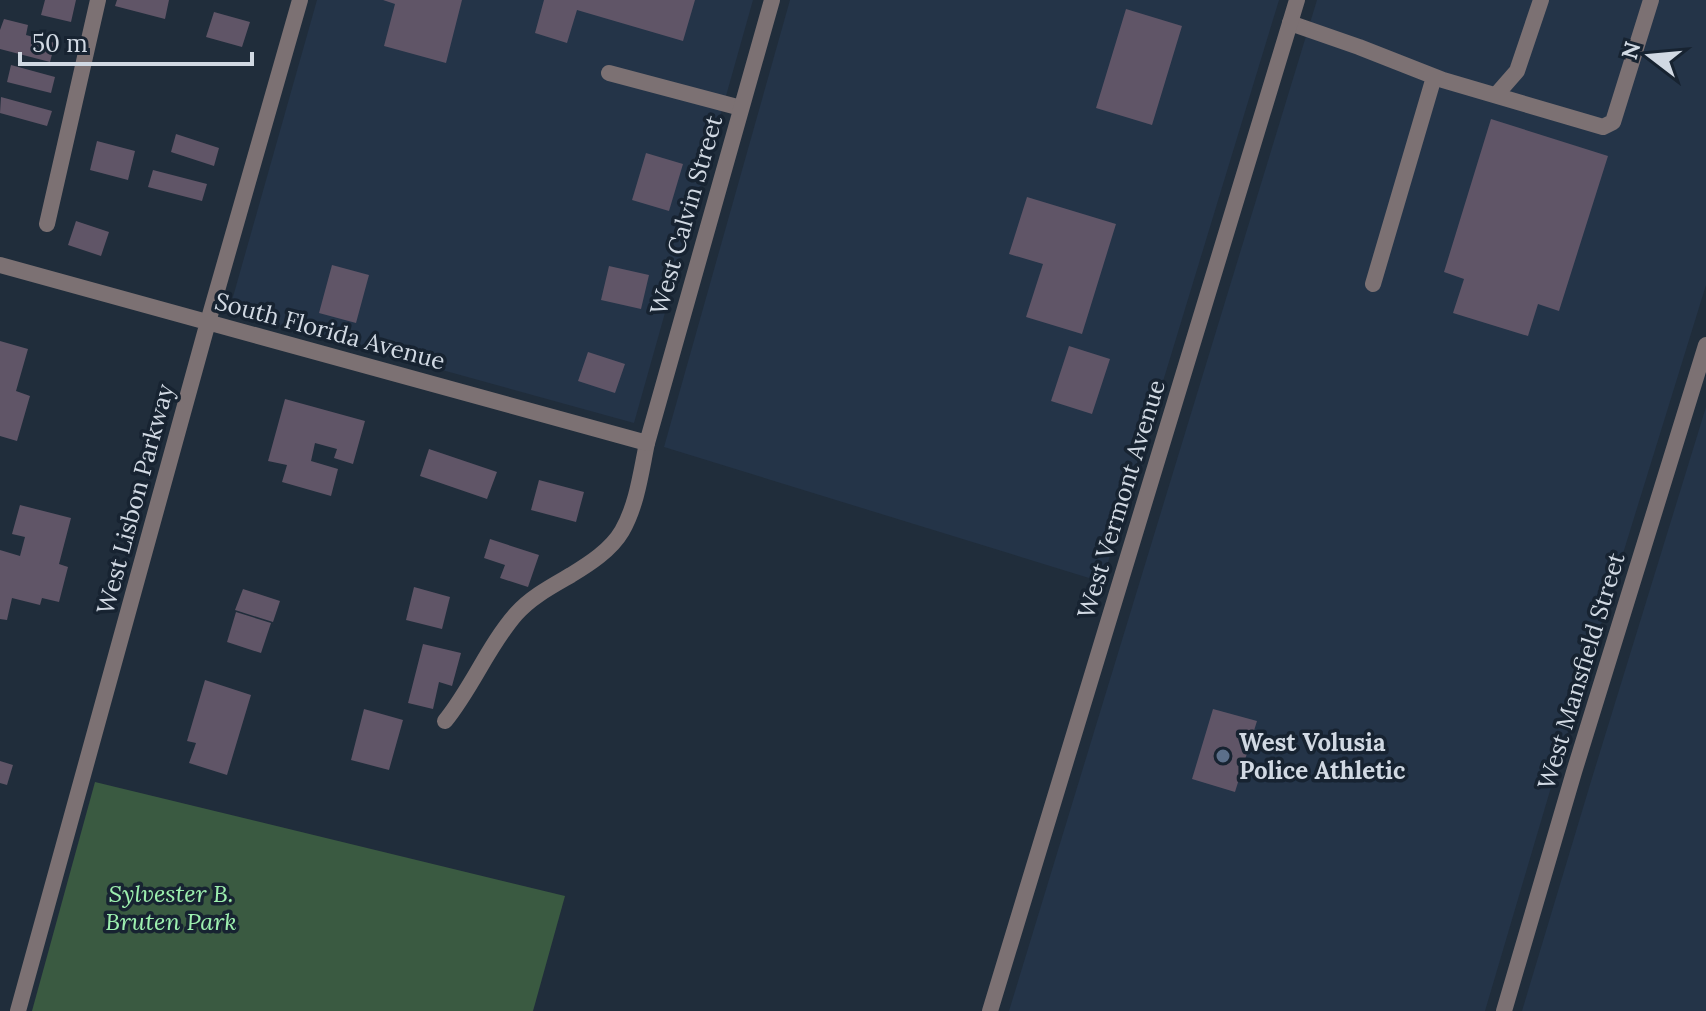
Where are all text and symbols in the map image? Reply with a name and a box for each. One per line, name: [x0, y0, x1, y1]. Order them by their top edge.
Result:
scale bar: [20, 16, 252, 66]
north arrow: [1610, 16, 1690, 96]
text: 50 m: [32, 28, 88, 59]
text: N: [1615, 38, 1647, 63]
street label: West Calvin Street: [643, 111, 729, 318]
street label: South Florida Avenue: [211, 285, 449, 377]
street label: West Vermont Avenue: [1070, 376, 1172, 622]
street label: West Lisbon Parkway: [89, 380, 181, 617]
street label: West Mansfield Street: [1530, 548, 1632, 793]
place label: West Volusia Police Athletic: [1239, 727, 1406, 786]
marker: West Volusia Police Athletic: [1214, 747, 1232, 765]
park label: Sylvester B. Bruten Park: [105, 878, 237, 937]

